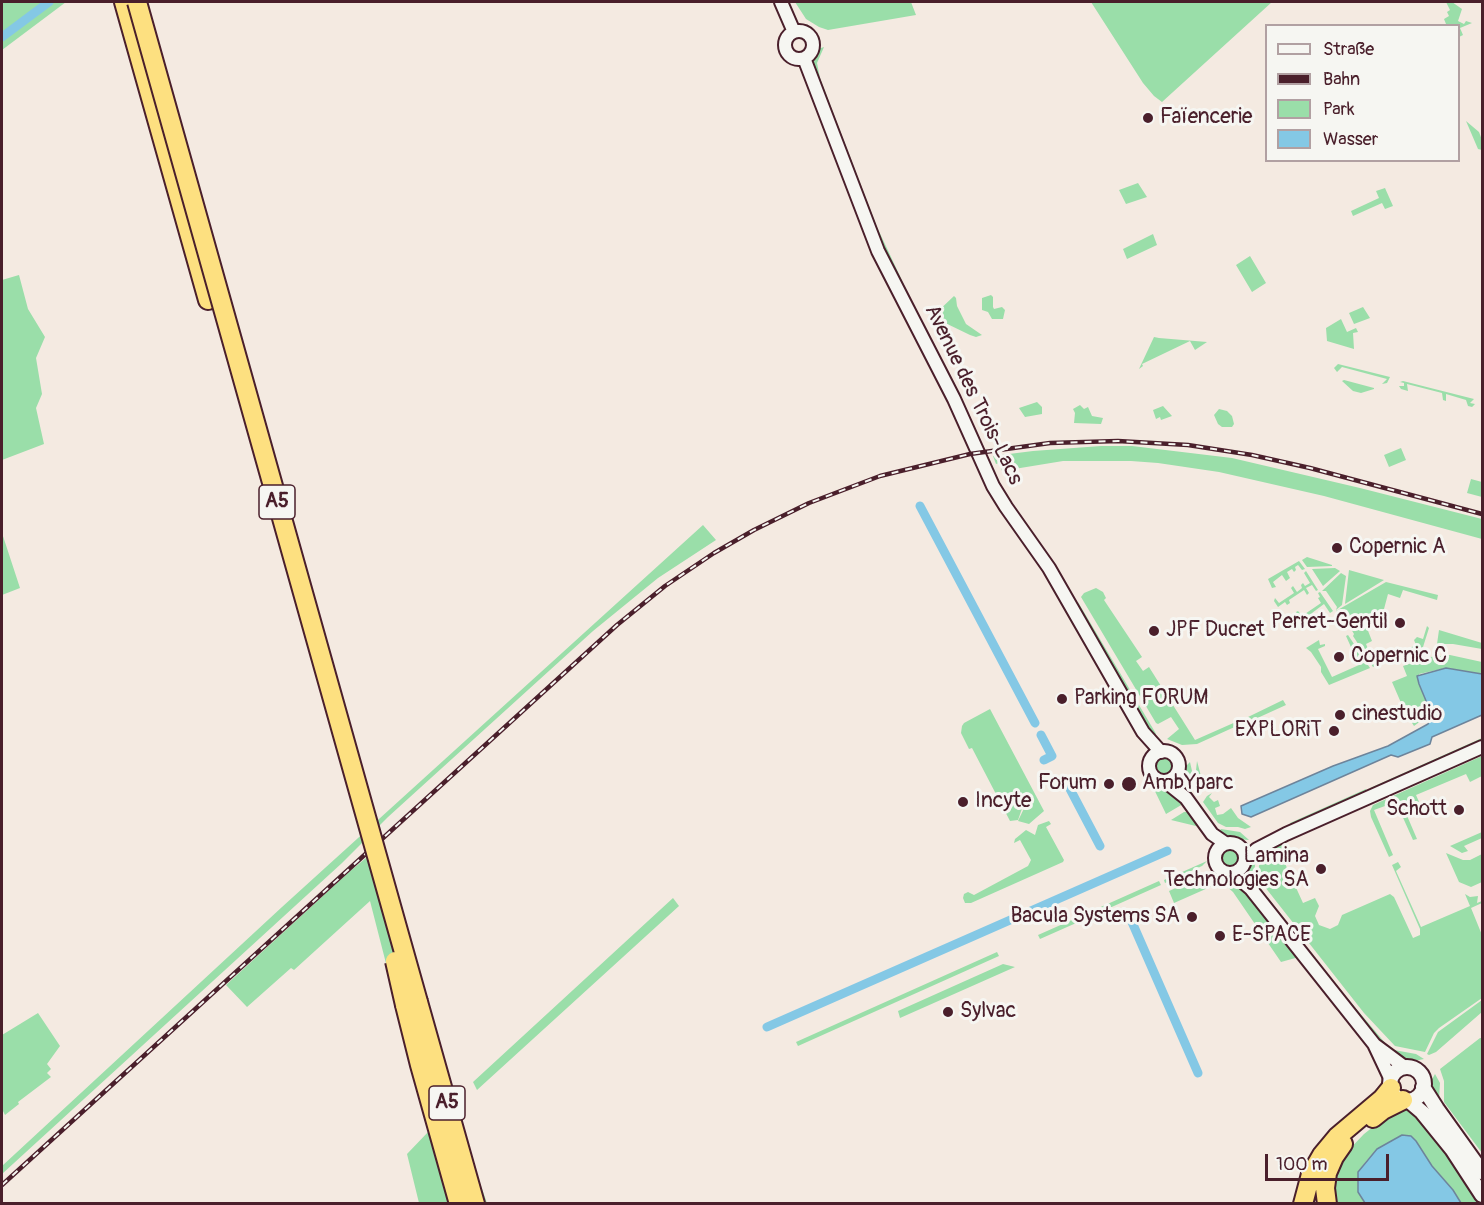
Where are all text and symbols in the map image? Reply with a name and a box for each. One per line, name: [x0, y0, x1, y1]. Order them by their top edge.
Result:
legend: [1265, 24, 1460, 162]
text: Straße: [1323, 38, 1374, 61]
text: Bahn: [1323, 68, 1360, 91]
text: Park: [1323, 98, 1355, 121]
place label: Faïencerie: [1160, 105, 1252, 131]
marker: Faïencerie: [1141, 111, 1155, 125]
text: Wasser: [1323, 128, 1378, 151]
street label: Avenue des Trois-Lacs: [918, 301, 1028, 489]
road number: A5: [259, 485, 295, 519]
place label: Copernic A: [1349, 535, 1446, 561]
marker: Copernic A: [1330, 541, 1344, 555]
place label: Perret-Gentil: [1271, 610, 1388, 636]
marker: Perret-Gentil: [1393, 616, 1407, 630]
place label: JPF Ducret: [1166, 618, 1265, 644]
marker: JPF Ducret: [1147, 624, 1161, 638]
place label: Copernic C: [1351, 644, 1447, 670]
marker: Copernic C: [1332, 650, 1346, 664]
place label: Parking FORUM: [1074, 686, 1208, 712]
marker: Parking FORUM: [1055, 692, 1069, 706]
place label: cinestudio: [1352, 702, 1442, 728]
marker: cinestudio: [1333, 708, 1347, 722]
place label: EXPLORiT: [1235, 718, 1322, 744]
marker: EXPLORiT: [1327, 724, 1341, 738]
place label: Forum: [1038, 771, 1097, 797]
place label: AmbYparc: [1142, 771, 1234, 797]
marker: AmbYparc: [1120, 775, 1138, 793]
marker: Forum: [1102, 777, 1116, 791]
place label: Incyte: [975, 789, 1031, 815]
marker: Incyte: [956, 795, 970, 809]
place label: Schott: [1386, 797, 1447, 823]
marker: Schott: [1452, 803, 1466, 817]
place label: Lamina Technologies SA: [1163, 844, 1309, 894]
marker: Lamina Technologies SA: [1314, 862, 1328, 876]
place label: Bacula Systems SA: [1010, 904, 1180, 930]
marker: Bacula Systems SA: [1185, 910, 1199, 924]
place label: E-SPACE: [1232, 923, 1311, 949]
marker: E-SPACE: [1213, 929, 1227, 943]
place label: Sylvac: [960, 999, 1016, 1025]
marker: Sylvac: [941, 1005, 955, 1019]
road number: A5: [429, 1086, 465, 1120]
scale bar: [1268, 1142, 1392, 1180]
text: 100 m: [1276, 1153, 1328, 1176]

